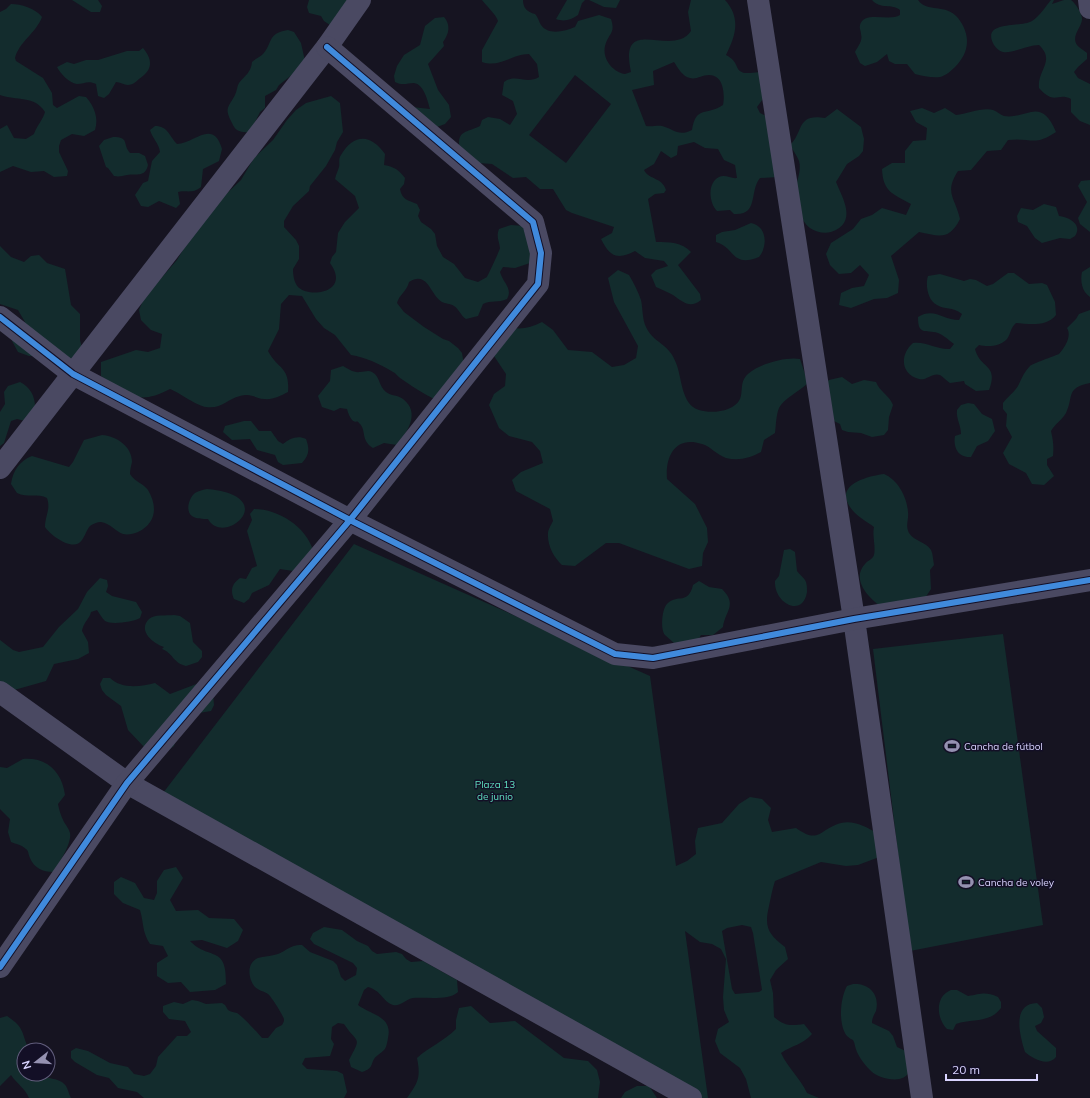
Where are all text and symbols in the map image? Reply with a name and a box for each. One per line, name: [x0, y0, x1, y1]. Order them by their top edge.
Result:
sports icon: Cancha de fútbol: [943, 737, 961, 755]
place label: Cancha de fútbol: [964, 740, 1043, 753]
park label: Plaza 13 de junio: [475, 778, 515, 803]
sports icon: Cancha de voley: [957, 873, 975, 891]
place label: Cancha de voley: [978, 876, 1055, 889]
north arrow: [16, 1042, 56, 1082]
scale bar: [946, 1056, 1037, 1082]
text: N: [19, 1059, 34, 1071]
text: 20 m: [952, 1062, 980, 1077]

